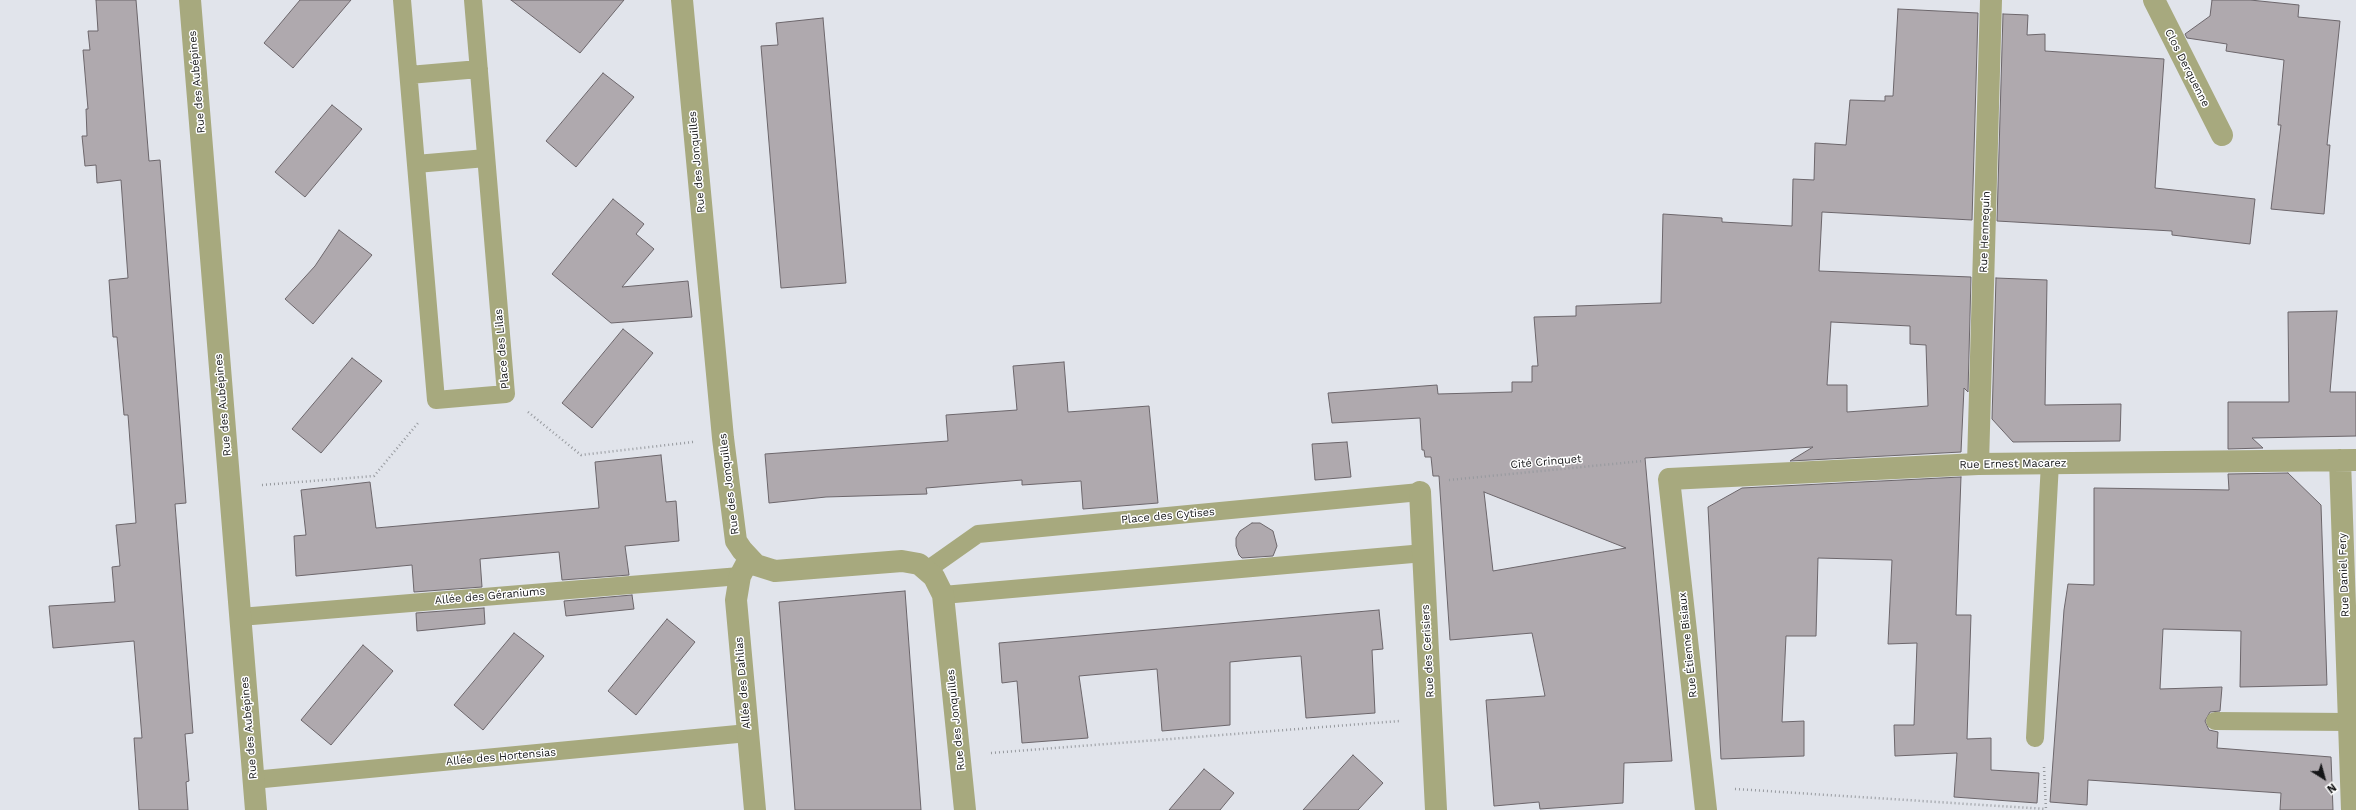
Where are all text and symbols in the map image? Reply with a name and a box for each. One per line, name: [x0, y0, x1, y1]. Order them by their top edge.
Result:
street label: Clos Derquenne: [2162, 27, 2212, 109]
street label: Rue des Aubépines: [186, 30, 208, 134]
street label: Rue des Jonquilles: [686, 111, 708, 213]
street label: Rue Hennequin: [1977, 191, 1993, 273]
street label: Place des Lilas: [492, 308, 512, 390]
street label: Rue des Aubépines: [212, 353, 234, 457]
street label: Rue des Jonquilles: [716, 433, 742, 535]
street label: Cité Crinquet: [1510, 452, 1582, 472]
street label: Rue Ernest Macarez: [1959, 456, 2067, 472]
street label: Place des Cytises: [1121, 505, 1215, 527]
street label: Rue Daniel Fery: [2336, 533, 2352, 617]
street label: Allée des Géraniums: [434, 585, 546, 607]
street label: Rue Étienne Bisiaux: [1676, 592, 1700, 698]
street label: Rue des Cerisiers: [1419, 604, 1437, 698]
street label: Allée des Dahlias: [732, 636, 754, 730]
street label: Rue des Jonquilles: [944, 669, 968, 771]
street label: Rue des Aubépines: [238, 676, 260, 780]
street label: Allée des Hortensias: [445, 746, 557, 768]
north arrow: [2304, 758, 2344, 798]
text: N: [2324, 780, 2339, 796]

